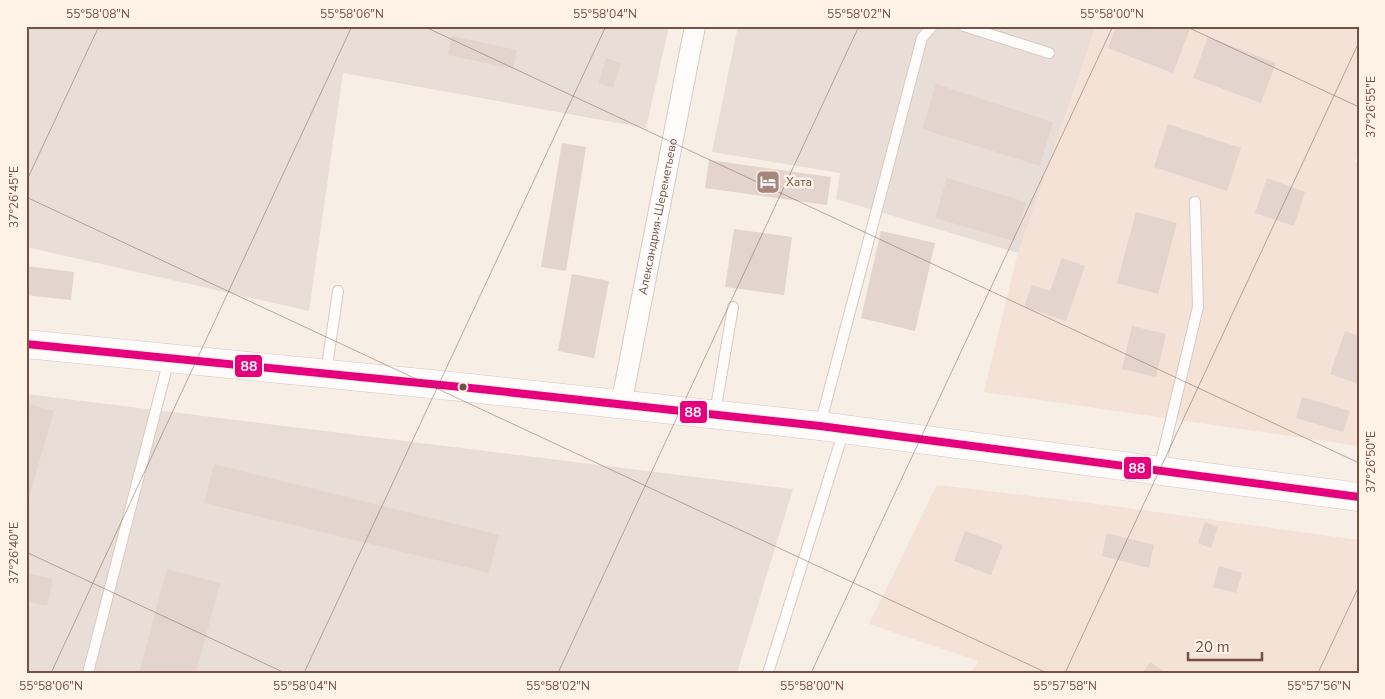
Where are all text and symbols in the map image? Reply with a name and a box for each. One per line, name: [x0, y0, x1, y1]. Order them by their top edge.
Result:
text: 55°58'08"N: [66, 6, 130, 22]
text: 55°58'06"N: [320, 6, 384, 22]
text: 55°58'04"N: [573, 6, 637, 22]
text: 55°58'02"N: [827, 6, 891, 22]
text: 55°58'00"N: [1080, 6, 1144, 22]
text: 37°26'55"E: [1363, 76, 1379, 138]
street label: Александрия-Шереметьево: [635, 137, 681, 296]
text: 37°26'45"E: [6, 166, 22, 228]
hotel icon: Хата: [755, 169, 781, 195]
place label: Хата: [786, 174, 812, 190]
line badge: 88: [234, 354, 263, 378]
text: 88: [241, 357, 257, 376]
unlabelled marker: [458, 382, 468, 392]
line badge: 88: [679, 400, 708, 424]
text: 88: [685, 403, 701, 422]
text: 37°26'50"E: [1363, 431, 1379, 493]
line badge: 88: [1123, 456, 1152, 480]
text: 88: [1129, 459, 1145, 478]
text: 37°26'40"E: [6, 522, 22, 584]
scale bar: [1188, 629, 1261, 661]
text: 20 m: [1195, 637, 1230, 657]
text: 55°58'06"N: [19, 678, 83, 694]
text: 55°58'04"N: [273, 678, 337, 694]
text: 55°58'02"N: [526, 678, 590, 694]
text: 55°58'00"N: [780, 678, 844, 694]
text: 55°57'58"N: [1033, 678, 1097, 694]
text: 55°57'56"N: [1287, 678, 1351, 694]

